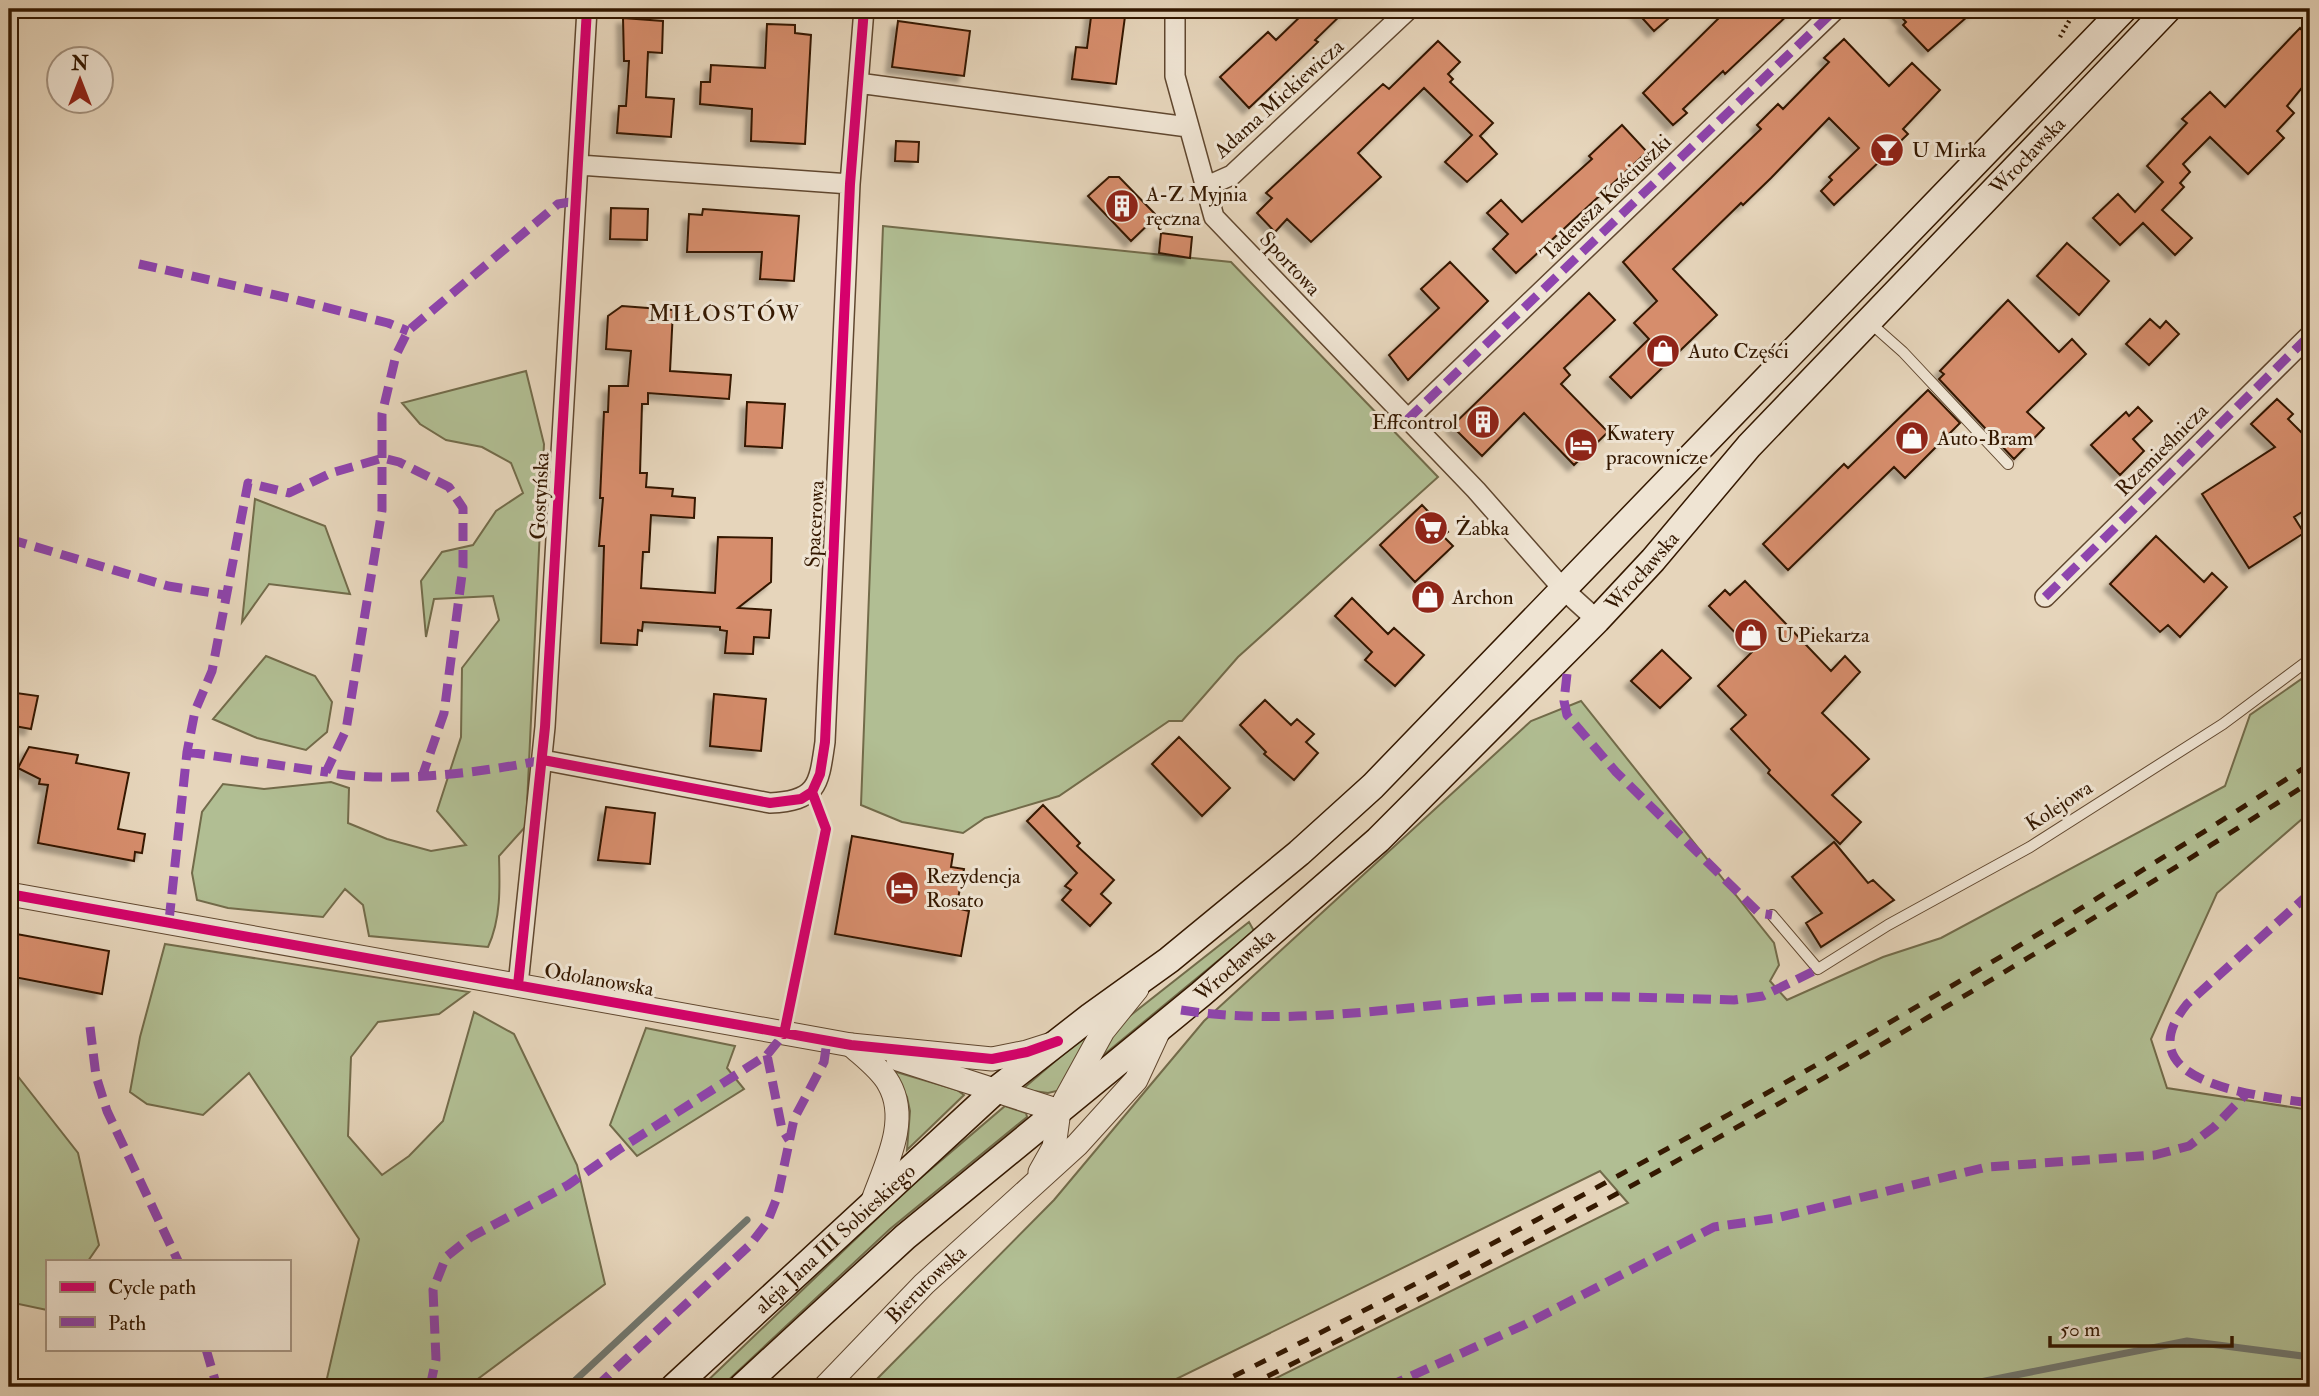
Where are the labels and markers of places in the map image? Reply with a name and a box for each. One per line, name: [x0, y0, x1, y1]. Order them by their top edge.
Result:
bar icon: U Mirka: [1868, 131, 1906, 169]
place label: U Mirka: [1912, 137, 1987, 164]
place label: A-Z Myjnia ręczna: [1145, 181, 1248, 232]
building icon: A-Z Myjnia ręczna: [1103, 187, 1141, 225]
shop icon: Auto Części: [1644, 332, 1682, 370]
place label: Auto Części: [1687, 338, 1789, 365]
building icon: Effcontrol: [1464, 403, 1502, 441]
place label: Effcontrol: [1372, 409, 1459, 436]
shop icon: Auto-Bram: [1893, 419, 1931, 457]
place label: Kwatery pracownicze: [1605, 420, 1708, 471]
place label: Auto-Bram: [1936, 425, 2033, 452]
hotel icon: Kwatery pracownicze: [1562, 426, 1600, 464]
supermarket icon: Żabka: [1412, 509, 1450, 547]
place label: Żabka: [1456, 515, 1509, 542]
shop icon: Archon: [1409, 578, 1447, 616]
place label: Archon: [1451, 584, 1514, 611]
shop icon: U Piekarza: [1732, 616, 1770, 654]
place label: U Piekarza: [1776, 622, 1870, 649]
place label: Rezydencja Rosato: [926, 863, 1021, 914]
hotel icon: Rezydencja Rosato: [883, 869, 921, 907]

